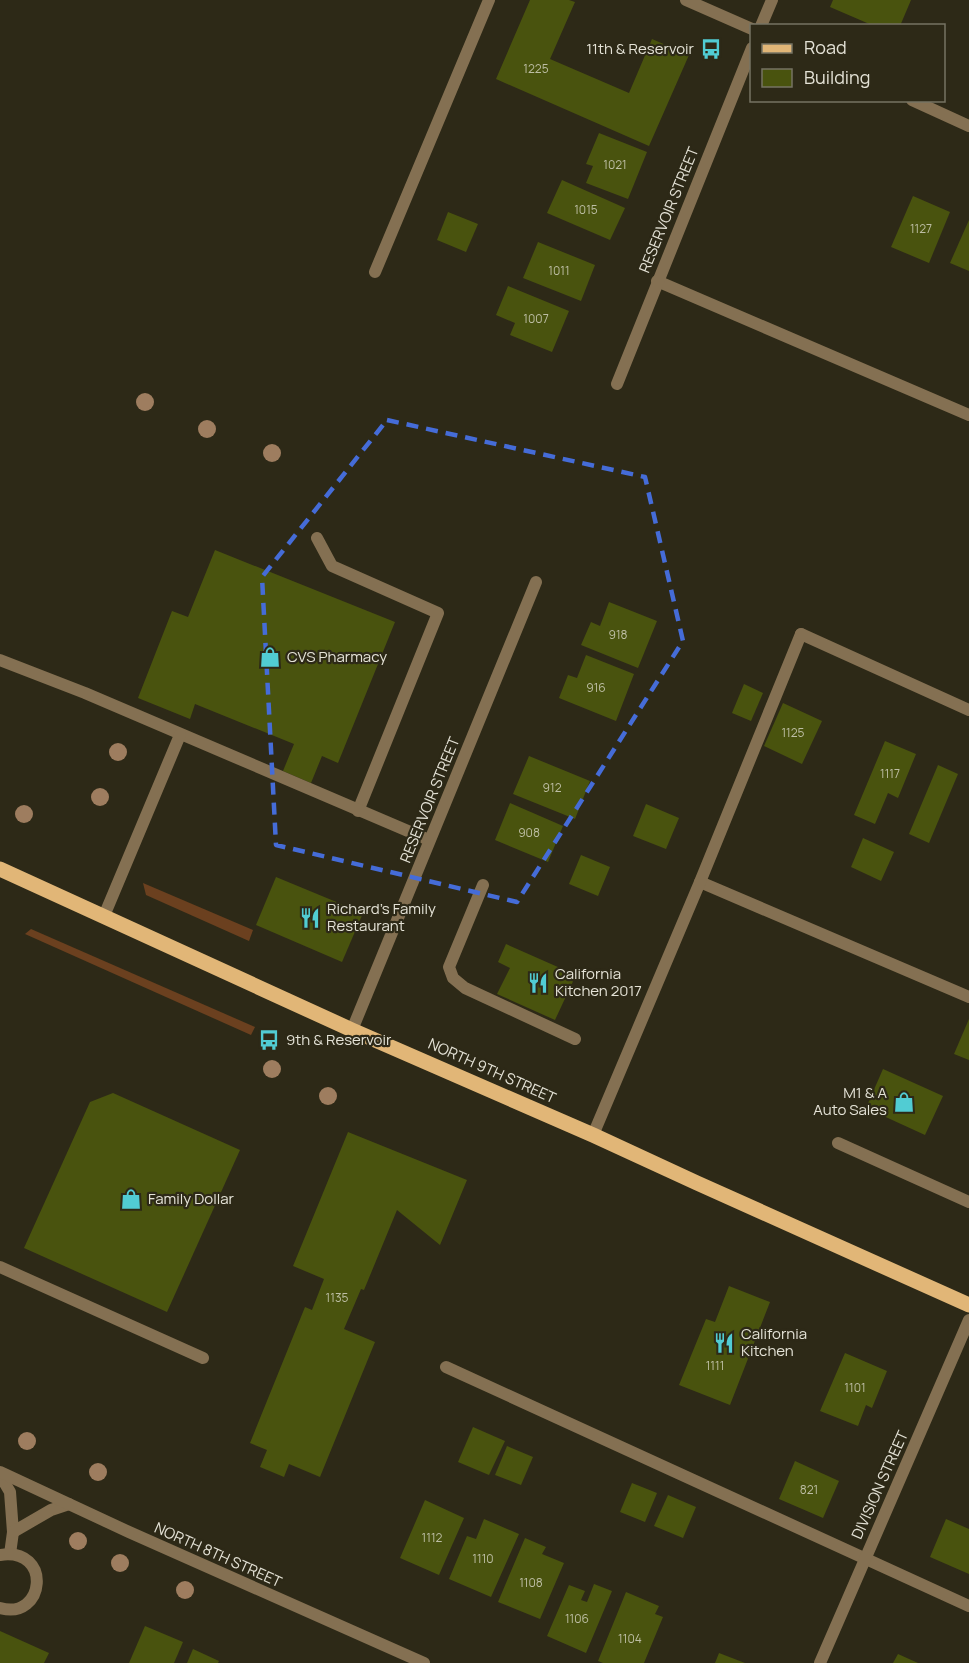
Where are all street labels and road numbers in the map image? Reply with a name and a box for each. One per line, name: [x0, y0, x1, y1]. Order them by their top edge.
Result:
street label: RESERVOIR STREET: [634, 144, 703, 276]
street label: RESERVOIR STREET: [395, 734, 464, 866]
street label: NORTH 9TH STREET: [425, 1033, 560, 1108]
street label: DIVISION STREET: [846, 1427, 913, 1542]
street label: NORTH 8TH STREET: [151, 1517, 285, 1592]

